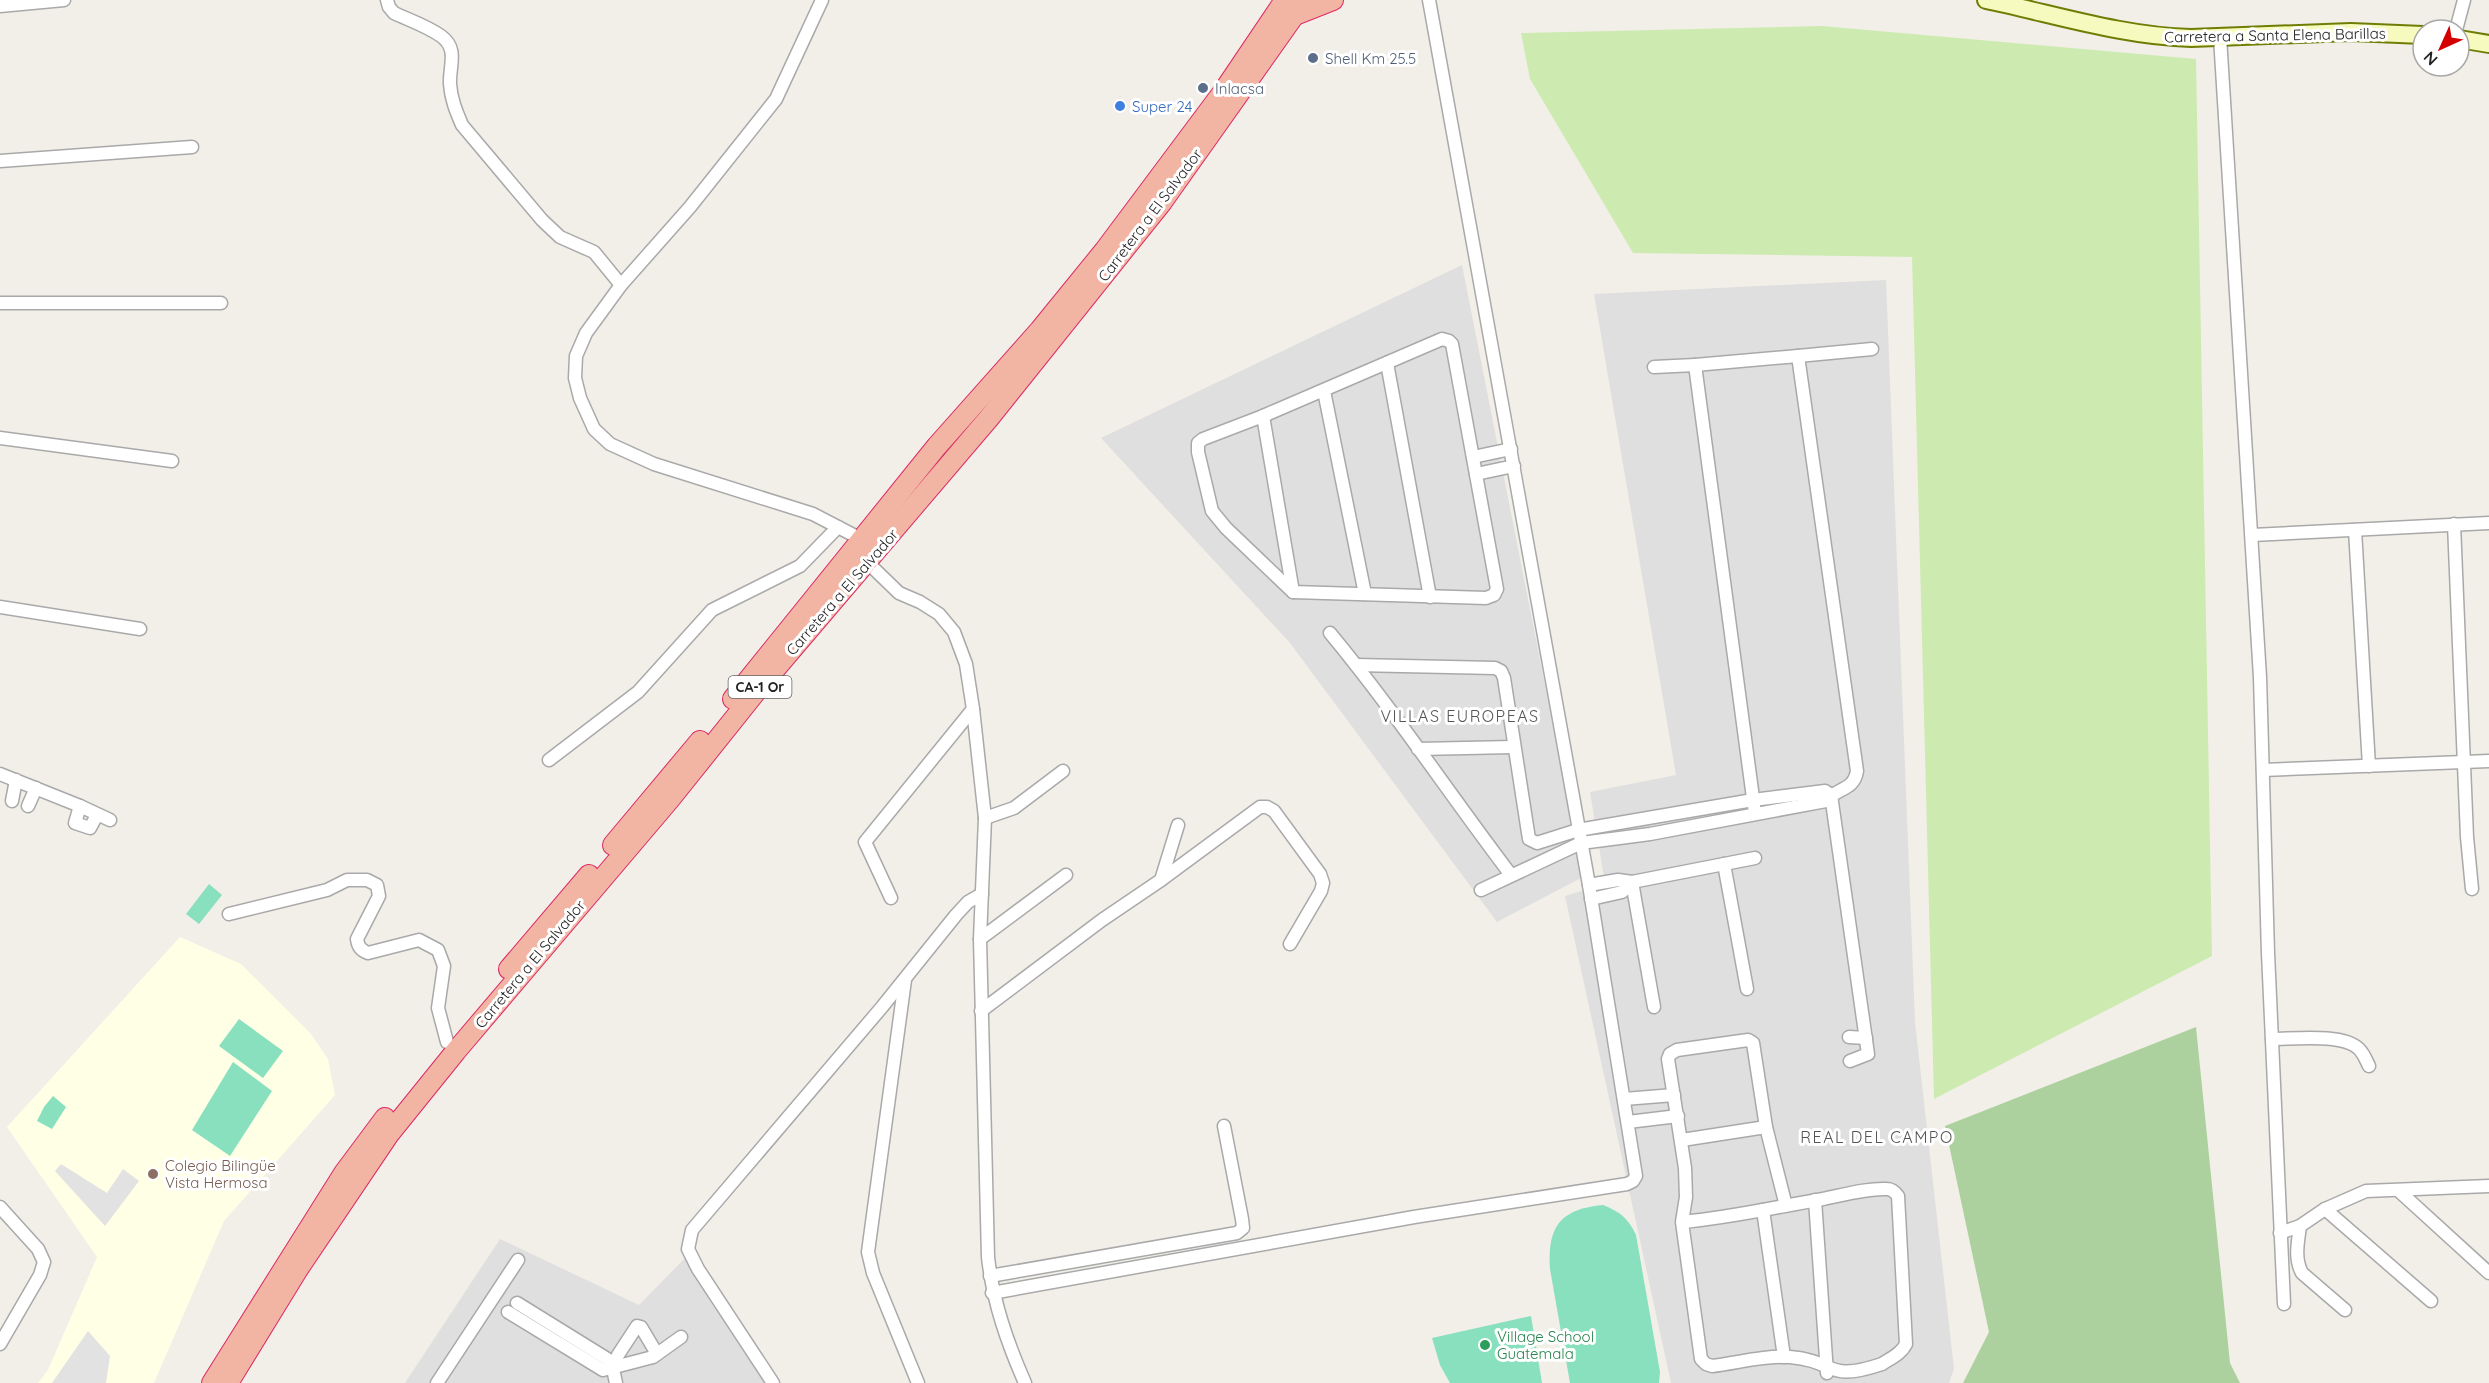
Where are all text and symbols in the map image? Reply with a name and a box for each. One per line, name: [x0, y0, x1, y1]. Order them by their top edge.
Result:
north arrow: [2411, 18, 2471, 78]
street label: Carretera a Santa Elena Barillas: [2164, 24, 2386, 46]
text: N: [2419, 47, 2442, 70]
place label: Shell Km 25.5: [1325, 49, 1416, 68]
marker: Shell Km 25.5: [1306, 51, 1320, 65]
place label: Inlacsa: [1215, 79, 1264, 98]
marker: Inlacsa: [1196, 81, 1210, 95]
place label: Super 24: [1132, 97, 1192, 116]
marker: Super 24: [1113, 99, 1127, 113]
street label: Carretera a El Salvador: [1094, 145, 1206, 285]
street label: Carretera a El Salvador: [782, 525, 902, 659]
road number: CA-1 Or: [728, 676, 792, 698]
district label: VILLAS EUROPEAS: [1380, 706, 1540, 726]
street label: Carretera a El Salvador: [471, 896, 589, 1032]
district label: REAL DEL CAMPO: [1800, 1127, 1954, 1147]
place label: Colegio Bilingüe Vista Hermosa: [165, 1156, 276, 1192]
marker: Colegio Bilingüe Vista Hermosa: [146, 1167, 160, 1181]
place label: Village School Guatemala: [1497, 1327, 1594, 1363]
marker: Village School Guatemala: [1478, 1338, 1492, 1352]

